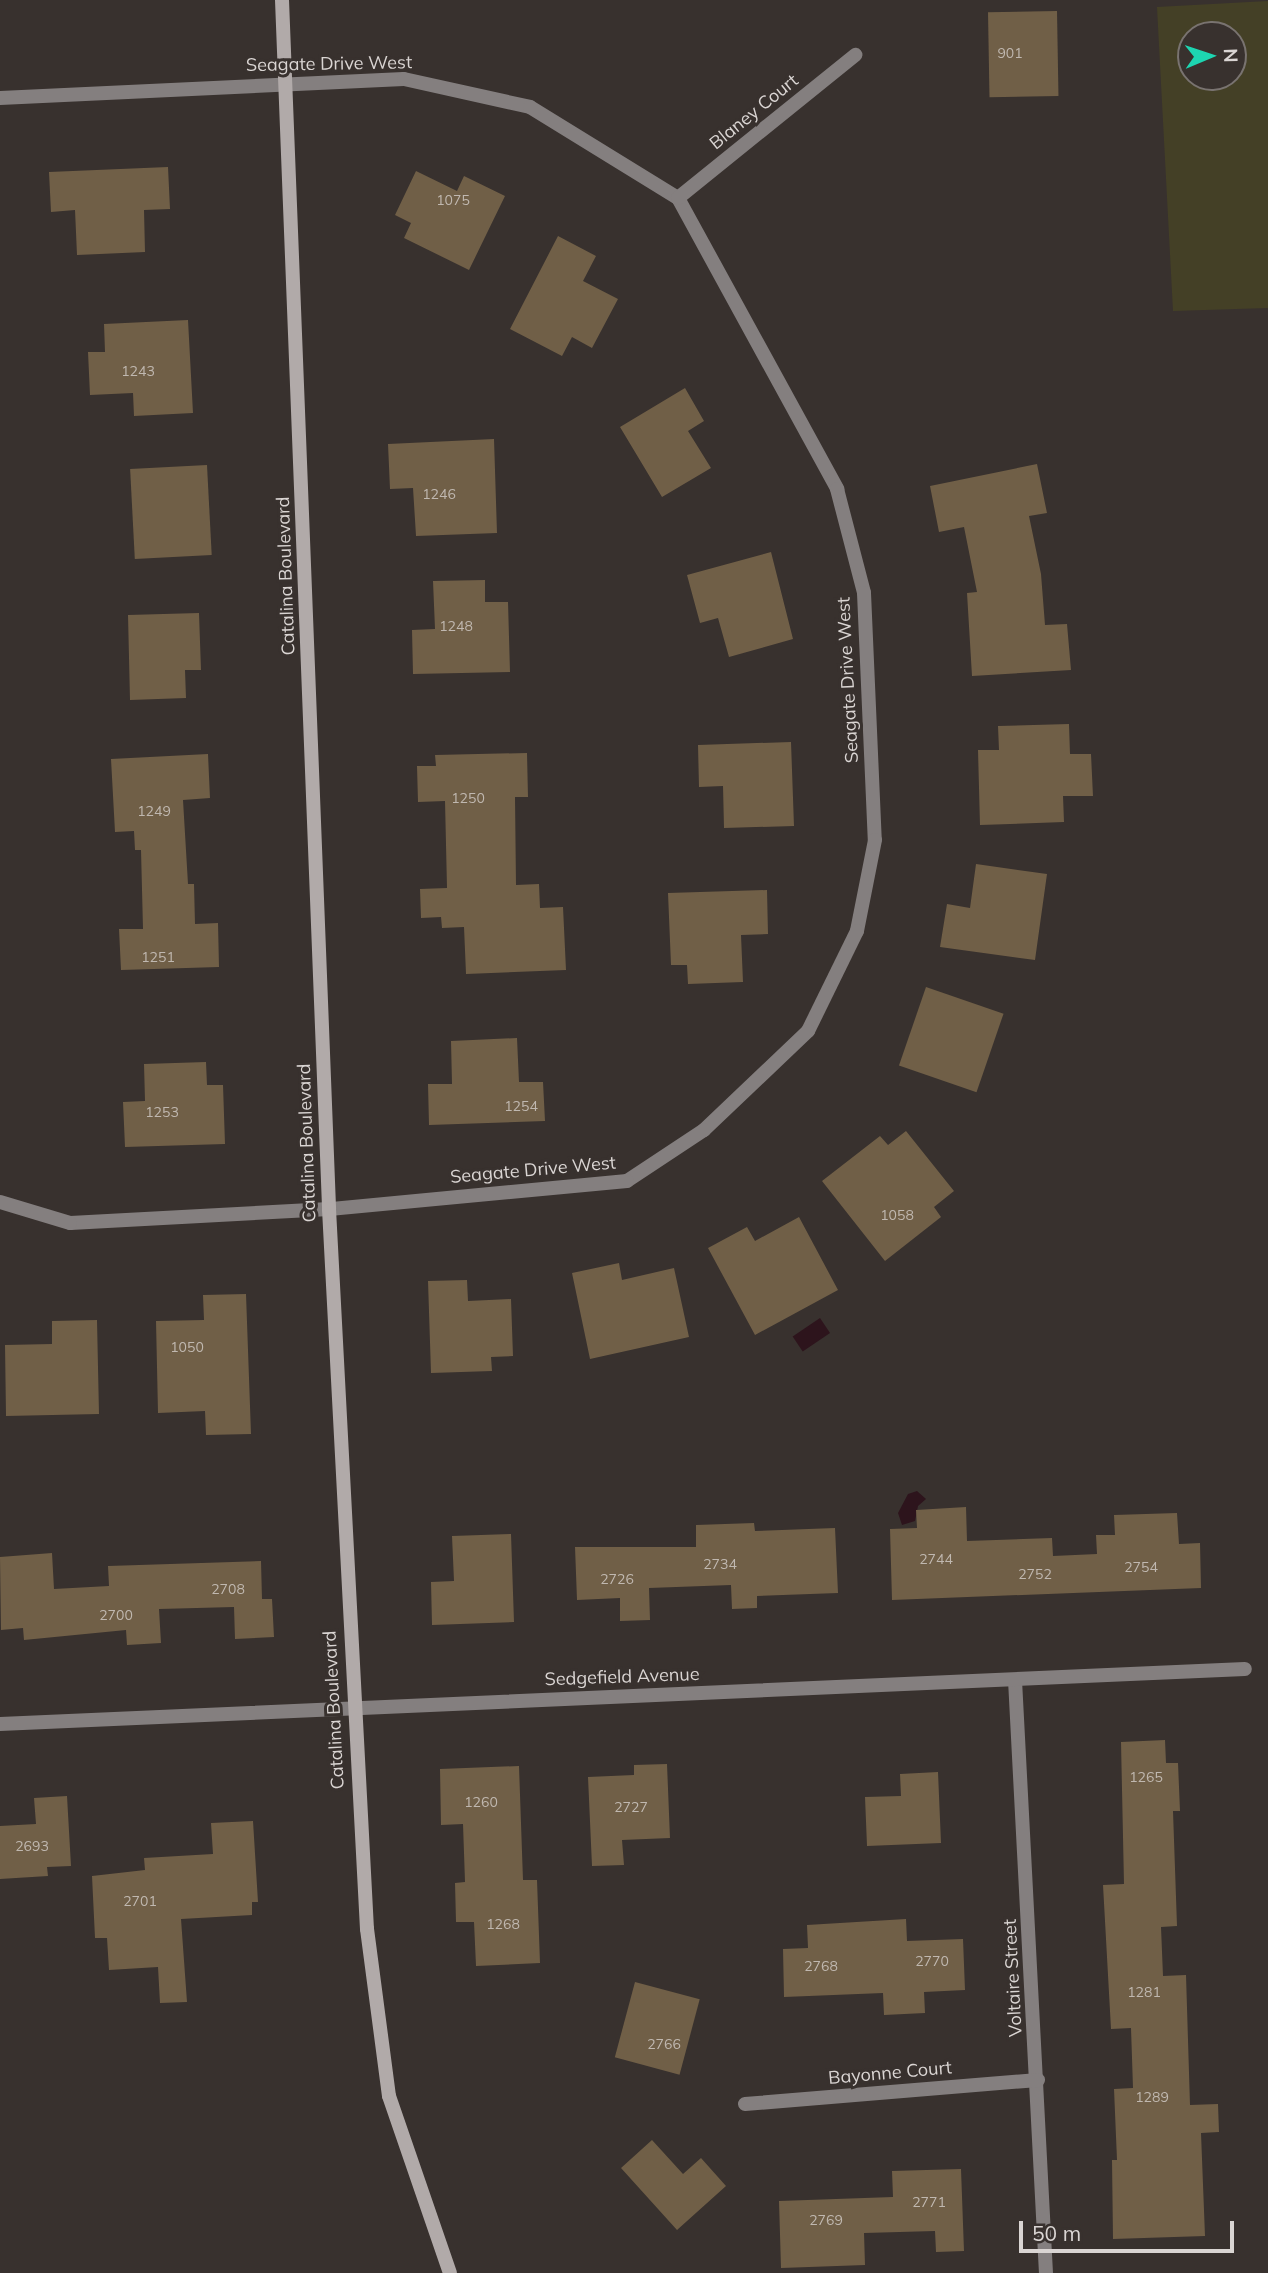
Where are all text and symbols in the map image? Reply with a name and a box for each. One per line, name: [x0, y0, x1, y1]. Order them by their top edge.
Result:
north arrow: [1177, 21, 1247, 91]
house number: 901: [997, 45, 1023, 61]
text: N: [1219, 48, 1243, 63]
street label: Seagate Drive West: [246, 52, 412, 76]
street label: Blaney Court: [705, 70, 803, 154]
house number: 1075: [436, 192, 470, 208]
house number: 1243: [121, 363, 155, 379]
house number: 1246: [422, 486, 456, 502]
street label: Catalina Boulevard: [272, 496, 300, 656]
street label: Seagate Drive West: [833, 596, 863, 764]
house number: 1248: [439, 618, 473, 634]
house number: 1250: [451, 790, 485, 806]
house number: 1249: [137, 803, 171, 819]
house number: 1251: [141, 949, 175, 965]
street label: Catalina Boulevard: [293, 1063, 321, 1223]
house number: 1254: [504, 1098, 538, 1114]
house number: 1253: [145, 1104, 179, 1120]
street label: Seagate Drive West: [449, 1152, 617, 1188]
house number: 1058: [880, 1207, 914, 1223]
house number: 1050: [170, 1339, 204, 1355]
house number: 2744: [919, 1551, 953, 1567]
house number: 2734: [703, 1556, 737, 1572]
house number: 2754: [1124, 1559, 1158, 1575]
house number: 2752: [1018, 1566, 1052, 1582]
house number: 2726: [600, 1571, 634, 1587]
house number: 2708: [211, 1581, 245, 1597]
house number: 2700: [99, 1607, 133, 1623]
street label: Catalina Boulevard: [319, 1630, 349, 1790]
street label: Sedgefield Avenue: [544, 1664, 700, 1690]
house number: 1265: [1129, 1769, 1163, 1785]
house number: 1260: [464, 1794, 498, 1810]
house number: 2727: [614, 1799, 648, 1815]
house number: 2693: [15, 1838, 49, 1854]
house number: 2701: [123, 1893, 157, 1909]
house number: 1268: [486, 1916, 520, 1932]
street label: Voltaire Street: [999, 1918, 1027, 2038]
house number: 2770: [915, 1953, 949, 1969]
house number: 2768: [804, 1958, 838, 1974]
house number: 1281: [1127, 1984, 1161, 2000]
house number: 2766: [647, 2036, 681, 2052]
street label: Bayonne Court: [827, 2057, 953, 2089]
house number: 1289: [1135, 2089, 1169, 2105]
house number: 2771: [912, 2194, 946, 2210]
scale bar: [1023, 2206, 1238, 2250]
house number: 2769: [809, 2212, 843, 2228]
text: 50 m: [1032, 2220, 1081, 2246]

